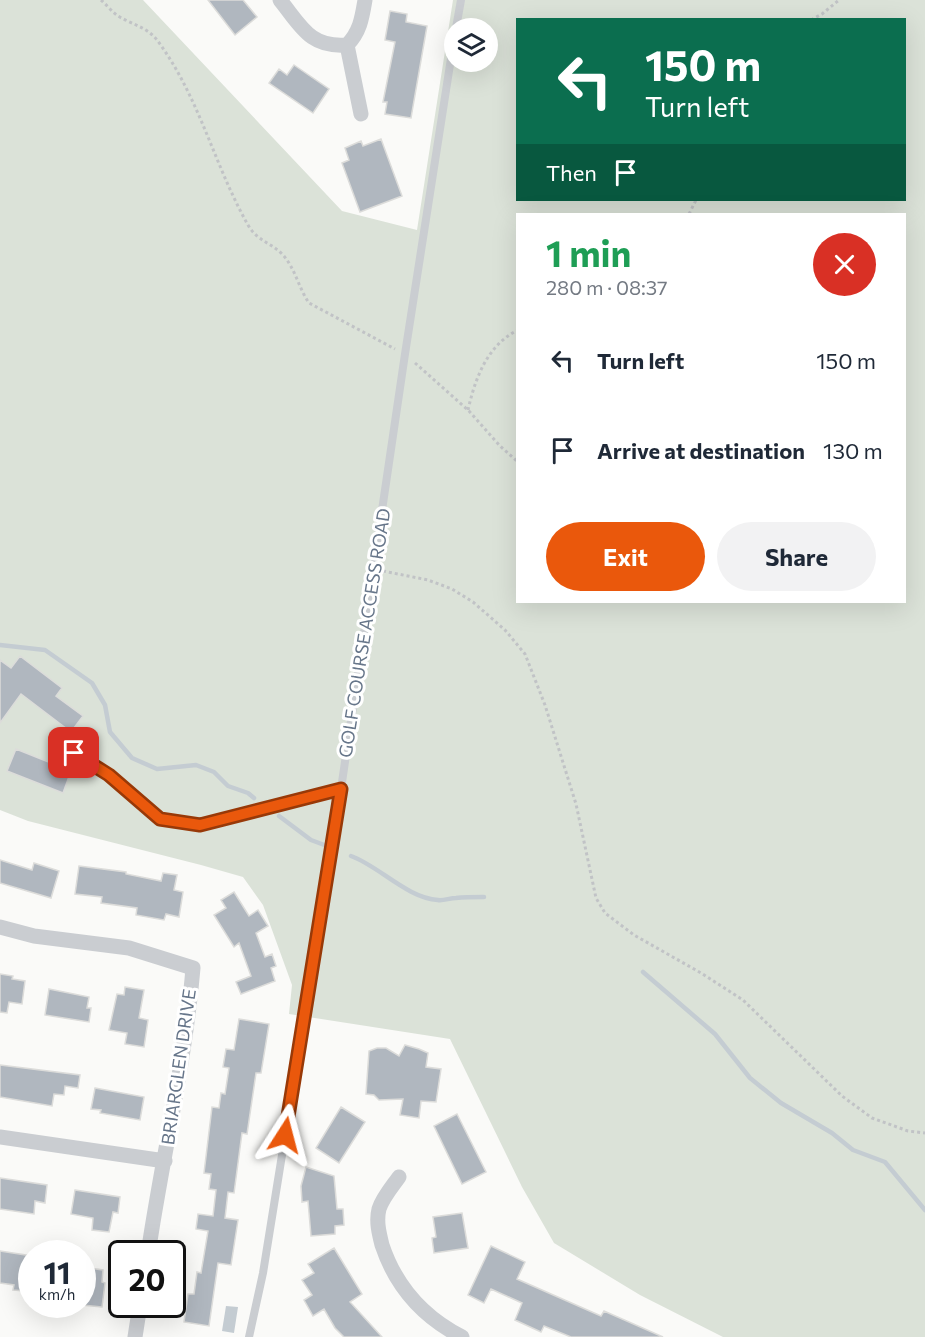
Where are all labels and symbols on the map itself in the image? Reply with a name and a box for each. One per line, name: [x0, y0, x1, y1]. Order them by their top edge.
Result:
street label: GOLF COURSE ACCESS ROAD: [333, 507, 395, 759]
pin: [48, 727, 99, 778]
street label: BRIARGLEN DRIVE: [156, 987, 200, 1146]
position arrow: [253, 1103, 317, 1167]
speed limit sign: 20: [108, 1240, 186, 1318]

